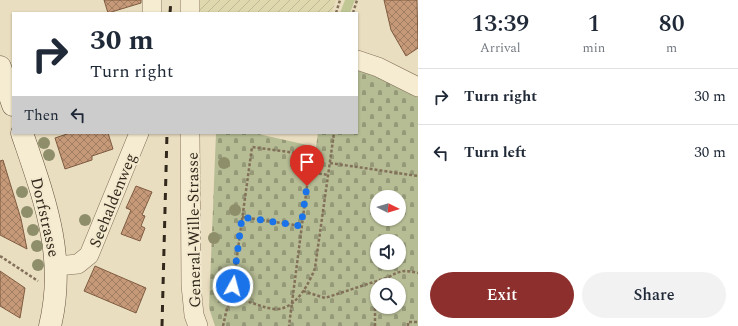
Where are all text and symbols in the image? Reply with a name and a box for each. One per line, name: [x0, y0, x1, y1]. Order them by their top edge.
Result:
text: 13:39: [471, 6, 529, 42]
text: 1: [588, 6, 600, 42]
text: 80: [659, 6, 685, 42]
text: 30 m: [90, 19, 154, 62]
icon: right: [24, 28, 76, 80]
text: Arrival: [480, 38, 521, 58]
text: min: [583, 38, 605, 58]
text: m: [666, 38, 677, 58]
text: Turn right: [90, 58, 173, 85]
text: Turn right: [464, 85, 537, 108]
text: 30 m: [694, 85, 726, 108]
icon: right: [430, 86, 452, 108]
text: Then: [24, 104, 59, 127]
icon: left: [67, 104, 89, 126]
text: Turn left: [464, 141, 526, 164]
text: 30 m: [694, 141, 726, 164]
icon: left: [430, 142, 452, 164]
pin: [290, 145, 324, 186]
street label: Seehaldenweg: [83, 149, 143, 251]
icon: arrive: [296, 151, 318, 173]
street label: General-Wille-Strasse: [181, 152, 207, 308]
street label: Dorfstrasse: [24, 175, 66, 260]
north arrow: [370, 190, 406, 226]
map controls: [370, 190, 406, 314]
button: sound: [370, 234, 406, 270]
position arrow: [212, 265, 254, 307]
button: Exit: [430, 272, 574, 318]
button: Share: [582, 272, 726, 318]
button: search: [370, 278, 406, 314]

